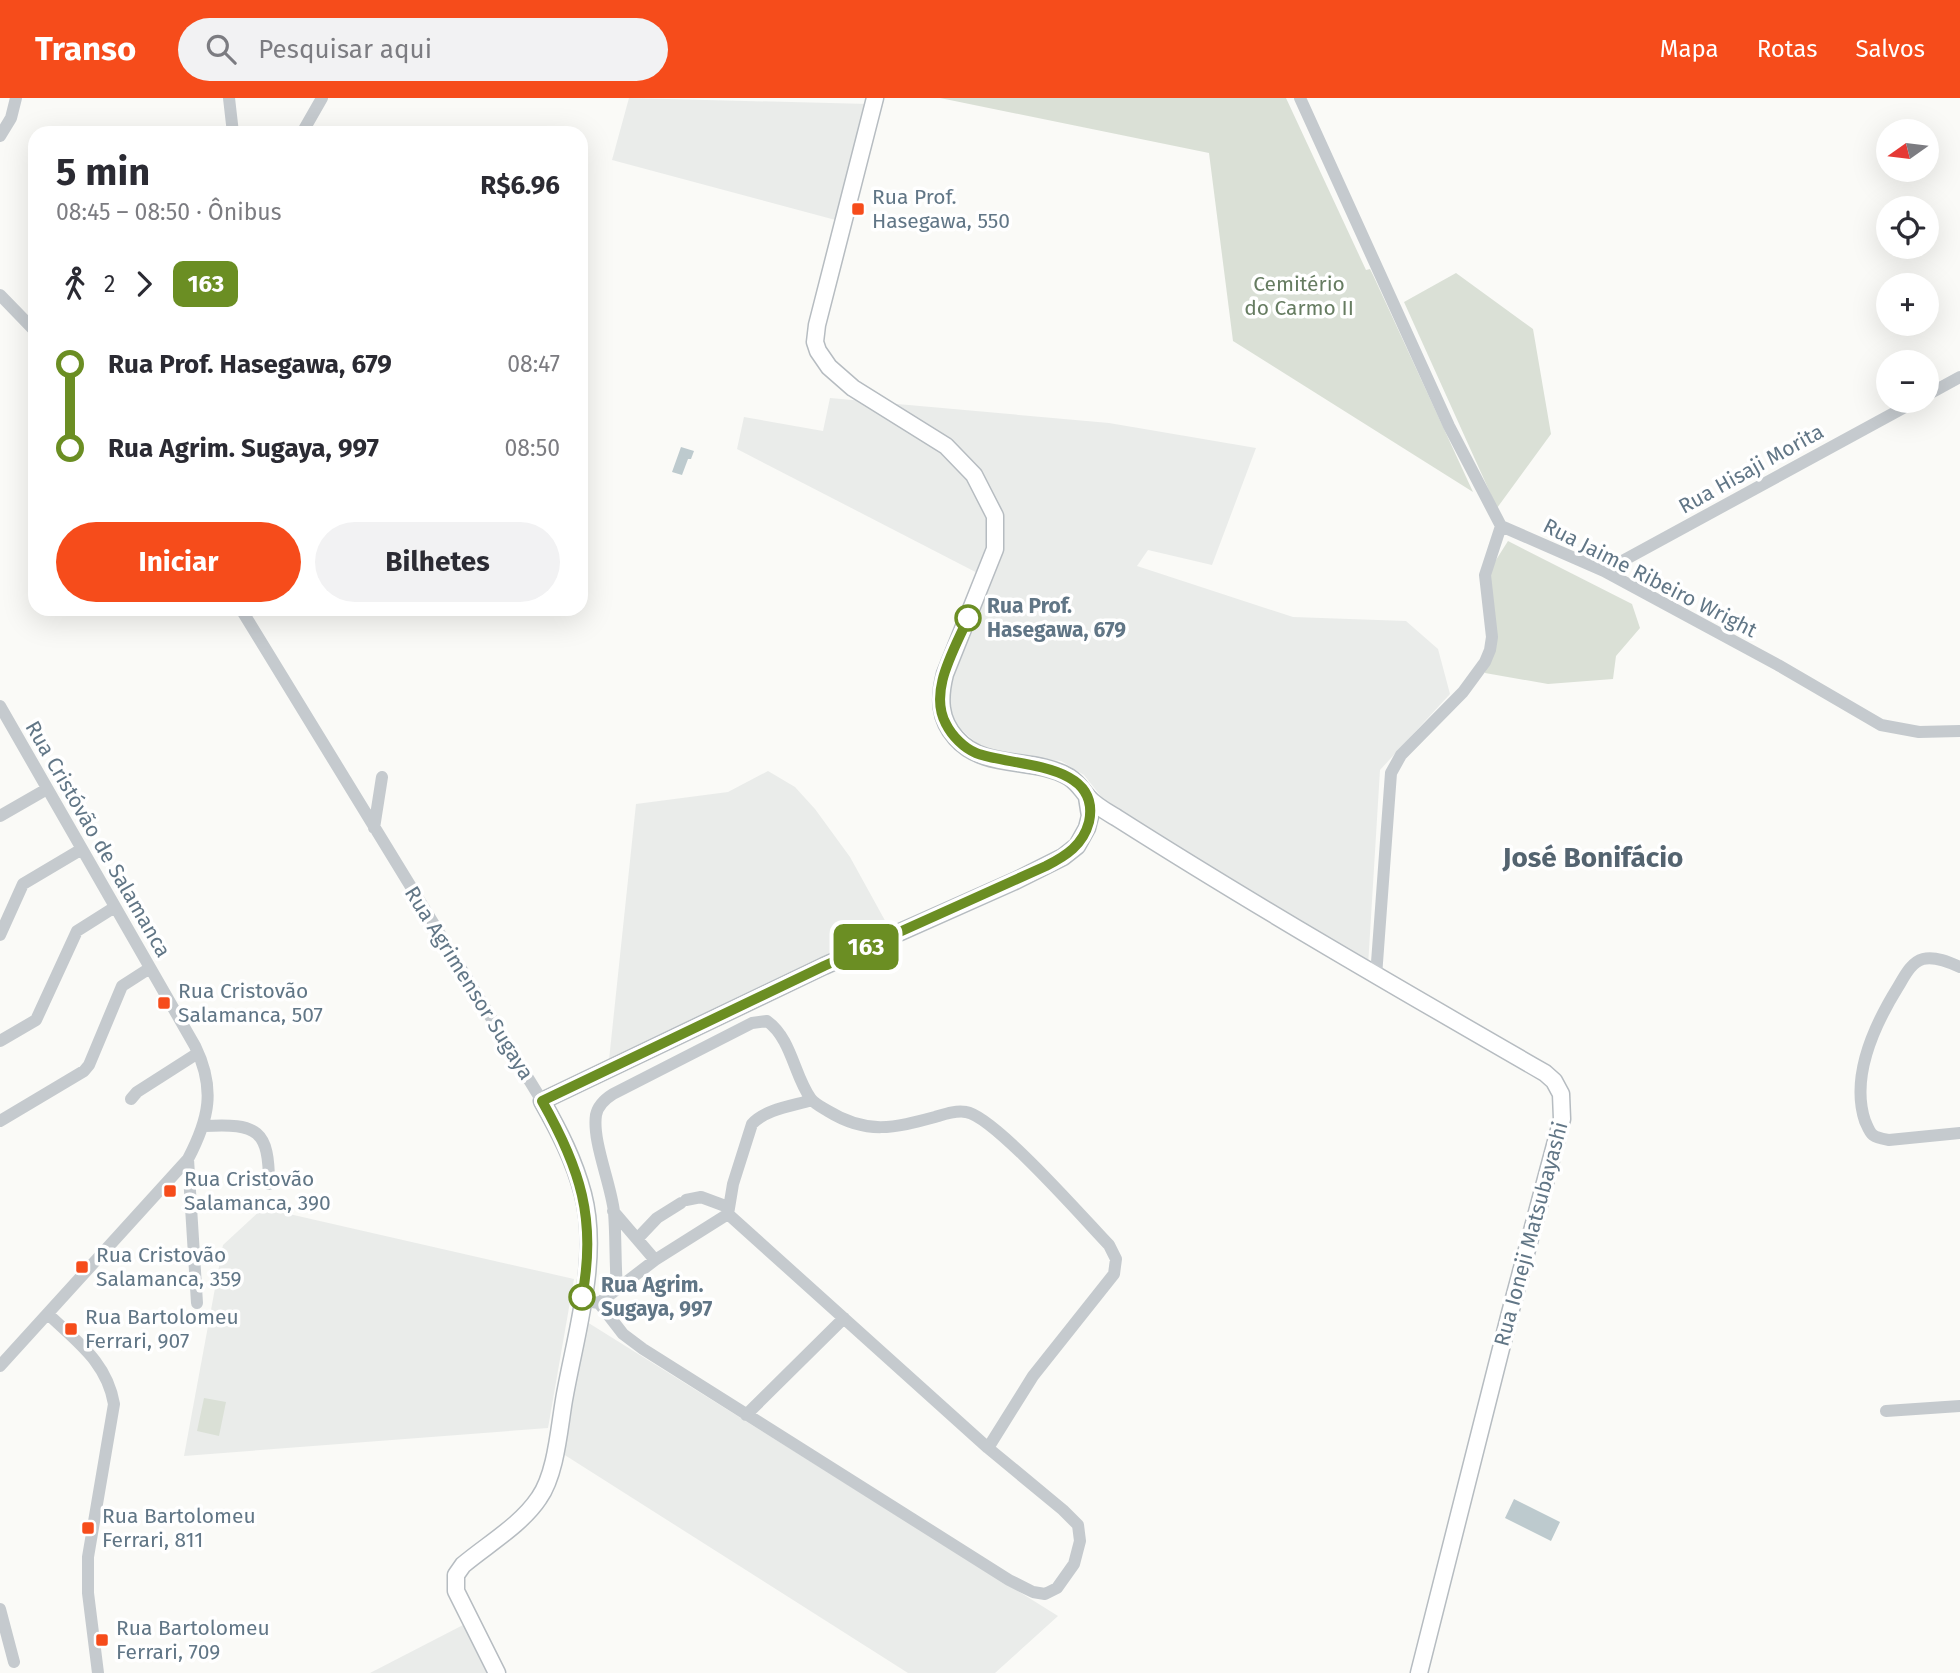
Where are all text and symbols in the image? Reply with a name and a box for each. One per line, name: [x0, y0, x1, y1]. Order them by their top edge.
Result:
search box: [178, 18, 668, 81]
text: Transo: [35, 29, 136, 69]
icon: search: [202, 30, 240, 68]
text: Pesquisar aqui: [258, 34, 432, 65]
text: Mapa: [1660, 35, 1719, 63]
text: Rotas: [1757, 35, 1817, 63]
text: Salvos: [1855, 35, 1925, 63]
north arrow: [1876, 119, 1939, 182]
map controls: [1876, 119, 1939, 413]
text: 5 min: [56, 149, 150, 195]
text: R$6.96: [480, 170, 560, 201]
place label: Rua Prof. Hasegawa, 550: [872, 184, 1010, 234]
button: locate: [1876, 196, 1939, 259]
text: 08:45 – 08:50 · Ônibus: [56, 198, 281, 226]
marker: Rua Prof. Hasegawa, 550: [850, 201, 866, 217]
icon: walk: [56, 265, 94, 303]
icon: forward: [125, 265, 163, 303]
text: 2: [104, 270, 115, 298]
text: 163: [187, 270, 224, 298]
park label: Cemitério do Carmo II: [1244, 271, 1354, 321]
button: +: [1876, 273, 1939, 336]
text: Rua Prof. Hasegawa, 679: [108, 349, 392, 380]
text: 08:47: [507, 350, 560, 378]
button: −: [1876, 350, 1939, 413]
street label: Rua Hisaji Morita: [1674, 418, 1828, 520]
text: Rua Agrim. Sugaya, 997: [108, 433, 379, 464]
text: 08:50: [505, 434, 560, 462]
street label: Rua Jaime Ribeiro Wright: [1539, 513, 1762, 643]
button: Iniciar: [56, 522, 301, 602]
button: Bilhetes: [315, 522, 560, 602]
place label: Rua Prof. Hasegawa, 679: [987, 593, 1126, 643]
marker: Rua Prof. Hasegawa, 679: [955, 605, 981, 631]
street label: Rua Cristóvão de Salamanca: [20, 716, 176, 962]
district label: José Bonifácio: [1502, 841, 1683, 874]
street label: Rua Agrimensor Sugaya: [399, 882, 539, 1084]
line badge: 163: [826, 924, 906, 970]
text: 163: [848, 933, 884, 961]
place label: Rua Cristovão Salamanca, 507: [178, 978, 323, 1028]
marker: Rua Cristovão Salamanca, 507: [156, 995, 172, 1011]
street label: Rua Ioneji Matsubayashi: [1488, 1119, 1574, 1349]
place label: Rua Cristovão Salamanca, 390: [184, 1166, 331, 1216]
marker: Rua Cristovão Salamanca, 390: [162, 1183, 178, 1199]
place label: Rua Cristovão Salamanca, 359: [96, 1242, 241, 1292]
marker: Rua Cristovão Salamanca, 359: [74, 1259, 90, 1275]
place label: Rua Agrim. Sugaya, 997: [601, 1272, 713, 1322]
marker: Rua Agrim. Sugaya, 997: [569, 1284, 595, 1310]
place label: Rua Bartolomeu Ferrari, 907: [85, 1304, 239, 1354]
marker: Rua Bartolomeu Ferrari, 907: [63, 1321, 79, 1337]
place label: Rua Bartolomeu Ferrari, 811: [102, 1503, 256, 1553]
marker: Rua Bartolomeu Ferrari, 811: [80, 1520, 96, 1536]
place label: Rua Bartolomeu Ferrari, 709: [116, 1615, 270, 1665]
marker: Rua Bartolomeu Ferrari, 709: [94, 1632, 110, 1648]

